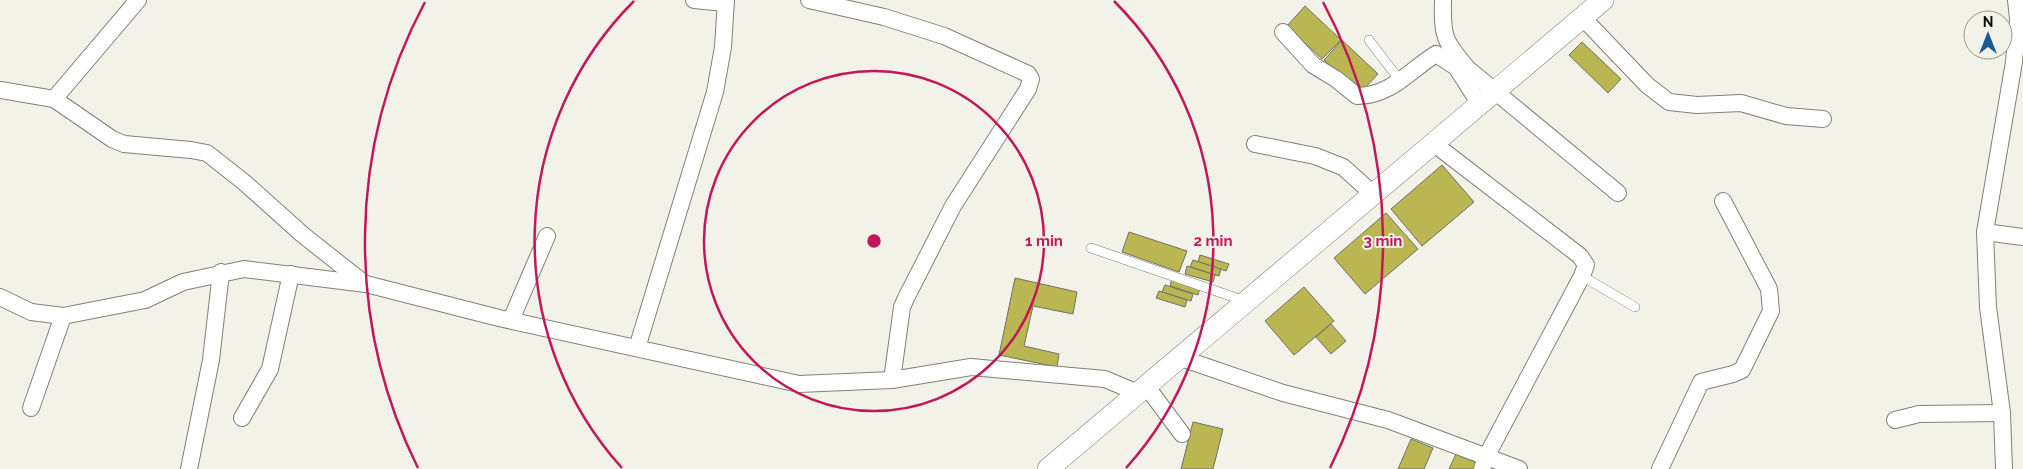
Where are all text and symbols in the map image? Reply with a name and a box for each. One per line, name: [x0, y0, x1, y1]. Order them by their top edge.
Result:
north arrow: [1963, 10, 2013, 60]
text: N: [1983, 14, 1993, 30]
centre of rings: [865, 232, 883, 250]
text: 1 min: [1025, 232, 1063, 250]
text: 2 min: [1194, 232, 1232, 250]
text: 3 min: [1364, 232, 1402, 250]

